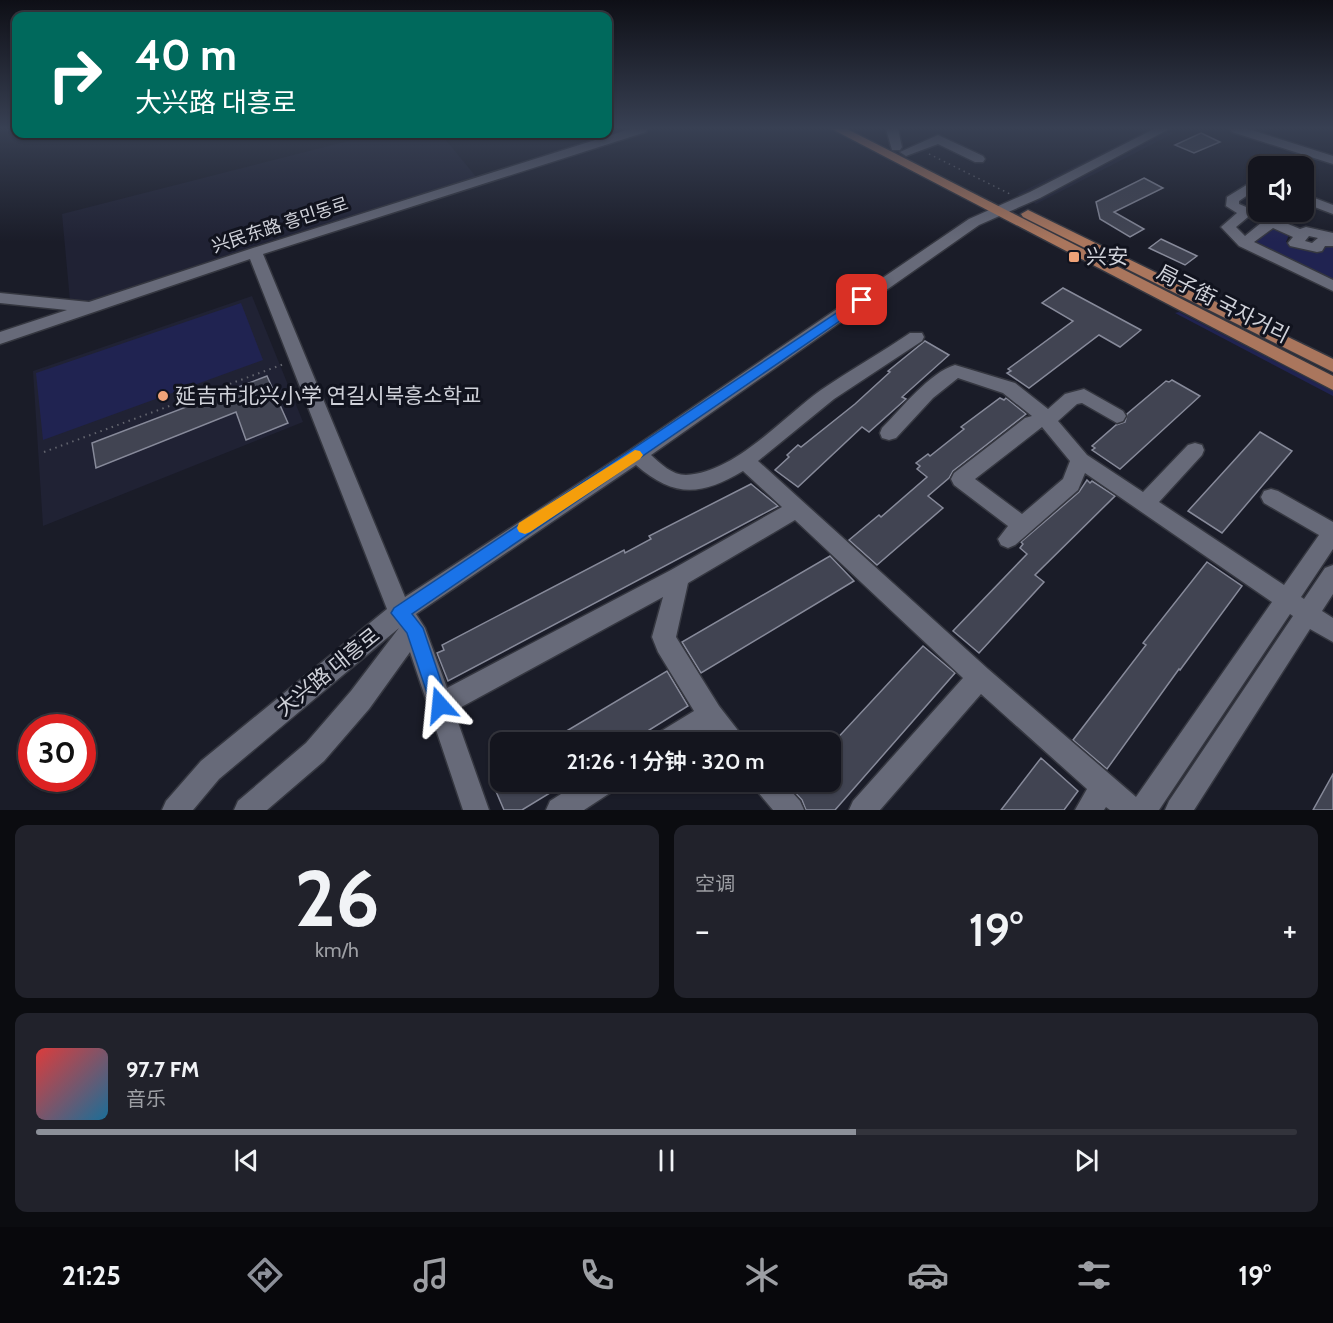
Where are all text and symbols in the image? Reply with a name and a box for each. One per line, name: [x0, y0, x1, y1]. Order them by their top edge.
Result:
text: 40 m: [135, 29, 237, 81]
icon: right: [36, 36, 114, 114]
text: 大兴路 대흥로: [135, 86, 297, 119]
map controls: [1248, 156, 1314, 222]
button: sound: [1248, 156, 1314, 222]
street label: 兴民东路 흥민동로: [209, 193, 351, 257]
place label: 兴安: [1086, 244, 1128, 269]
marker: 兴安: [1067, 250, 1081, 264]
street label: 局子街 국자거리: [1153, 259, 1294, 348]
pin: [836, 274, 887, 325]
icon: arrive: [845, 283, 878, 316]
place label: 延吉市北兴小学 연길시북흥소학교: [175, 383, 481, 408]
marker: 延吉市北兴小学 연길시북흥소학교: [156, 389, 170, 403]
street label: 大兴路 대흥로: [271, 622, 384, 721]
position arrow: [408, 673, 472, 737]
speed limit sign: 30: [18, 714, 96, 792]
text: 21:26 · 1 分钟 · 320 m: [566, 748, 765, 775]
text: 26: [294, 851, 380, 946]
text: 空调: [695, 872, 735, 896]
text: 19°: [969, 903, 1023, 957]
text: −: [695, 910, 710, 950]
text: +: [1282, 910, 1297, 950]
text: km/h: [315, 938, 359, 962]
text: 97.7 FM: [126, 1056, 199, 1083]
text: 音乐: [126, 1087, 166, 1111]
icon: previous: [230, 1144, 263, 1177]
icon: pause: [650, 1144, 683, 1177]
icon: next: [1070, 1144, 1103, 1177]
icon: directions: [244, 1254, 286, 1296]
icon: music: [410, 1254, 452, 1296]
icon: phone: [576, 1254, 618, 1296]
icon: climate: [741, 1254, 783, 1296]
icon: car: [907, 1254, 949, 1296]
icon: filters: [1073, 1254, 1115, 1296]
text: 21:25: [62, 1259, 121, 1292]
text: 19°: [1238, 1259, 1271, 1292]

